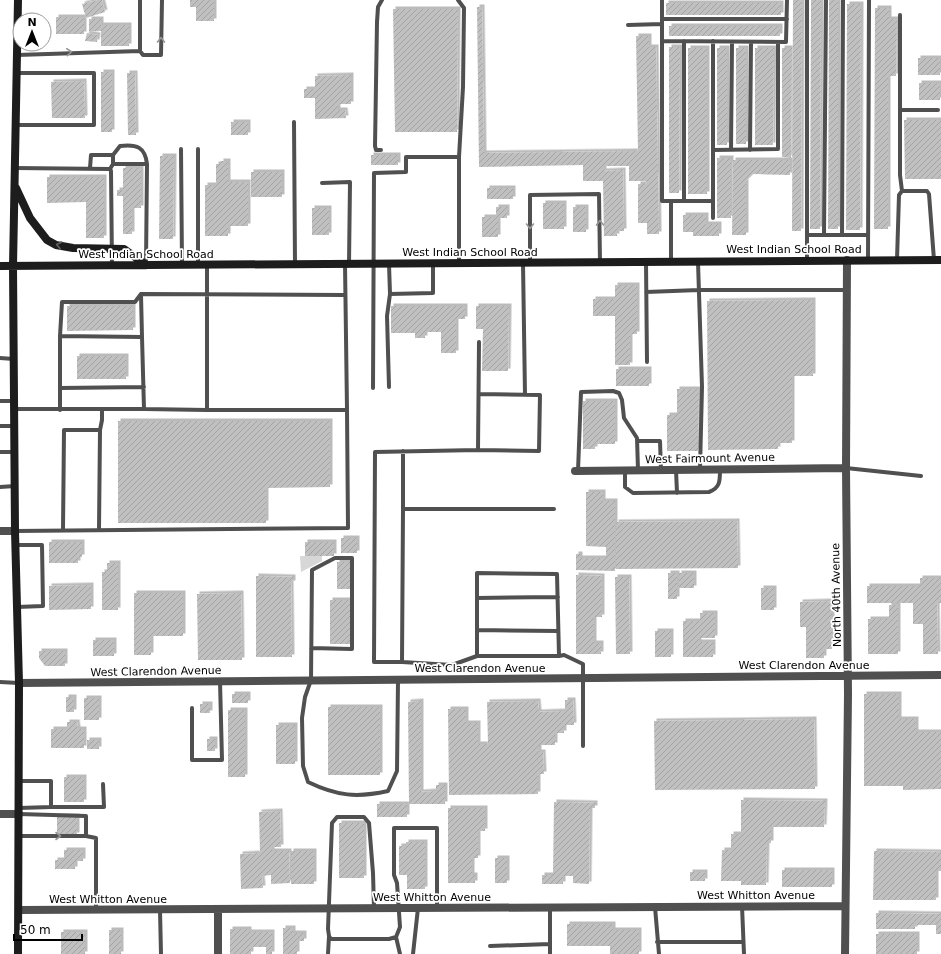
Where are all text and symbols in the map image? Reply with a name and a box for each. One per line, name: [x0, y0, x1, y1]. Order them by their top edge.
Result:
north arrow: [12, 12, 52, 52]
text: N: [27, 16, 37, 29]
one-way arrow: [157, 37, 166, 43]
one-way arrow: [66, 48, 72, 57]
one-way arrow: [596, 220, 604, 226]
one-way arrow: [526, 223, 534, 229]
one-way arrow: [56, 241, 63, 250]
street label: West Indian School Road: [726, 243, 862, 256]
street label: West Indian School Road: [402, 246, 538, 259]
street label: West Indian School Road: [78, 248, 214, 261]
street label: West Fairmount Avenue: [645, 451, 775, 466]
street label: North 40th Avenue: [829, 543, 844, 647]
street label: West Clarendon Avenue: [738, 659, 870, 672]
street label: West Clarendon Avenue: [414, 662, 546, 675]
street label: West Clarendon Avenue: [90, 664, 222, 679]
one-way arrow: [55, 832, 61, 840]
street label: West Whitton Avenue: [697, 889, 815, 902]
street label: West Whitton Avenue: [373, 891, 491, 904]
street label: West Whitton Avenue: [49, 893, 167, 906]
scale bar: [14, 916, 82, 942]
text: 50 m: [20, 923, 51, 937]

